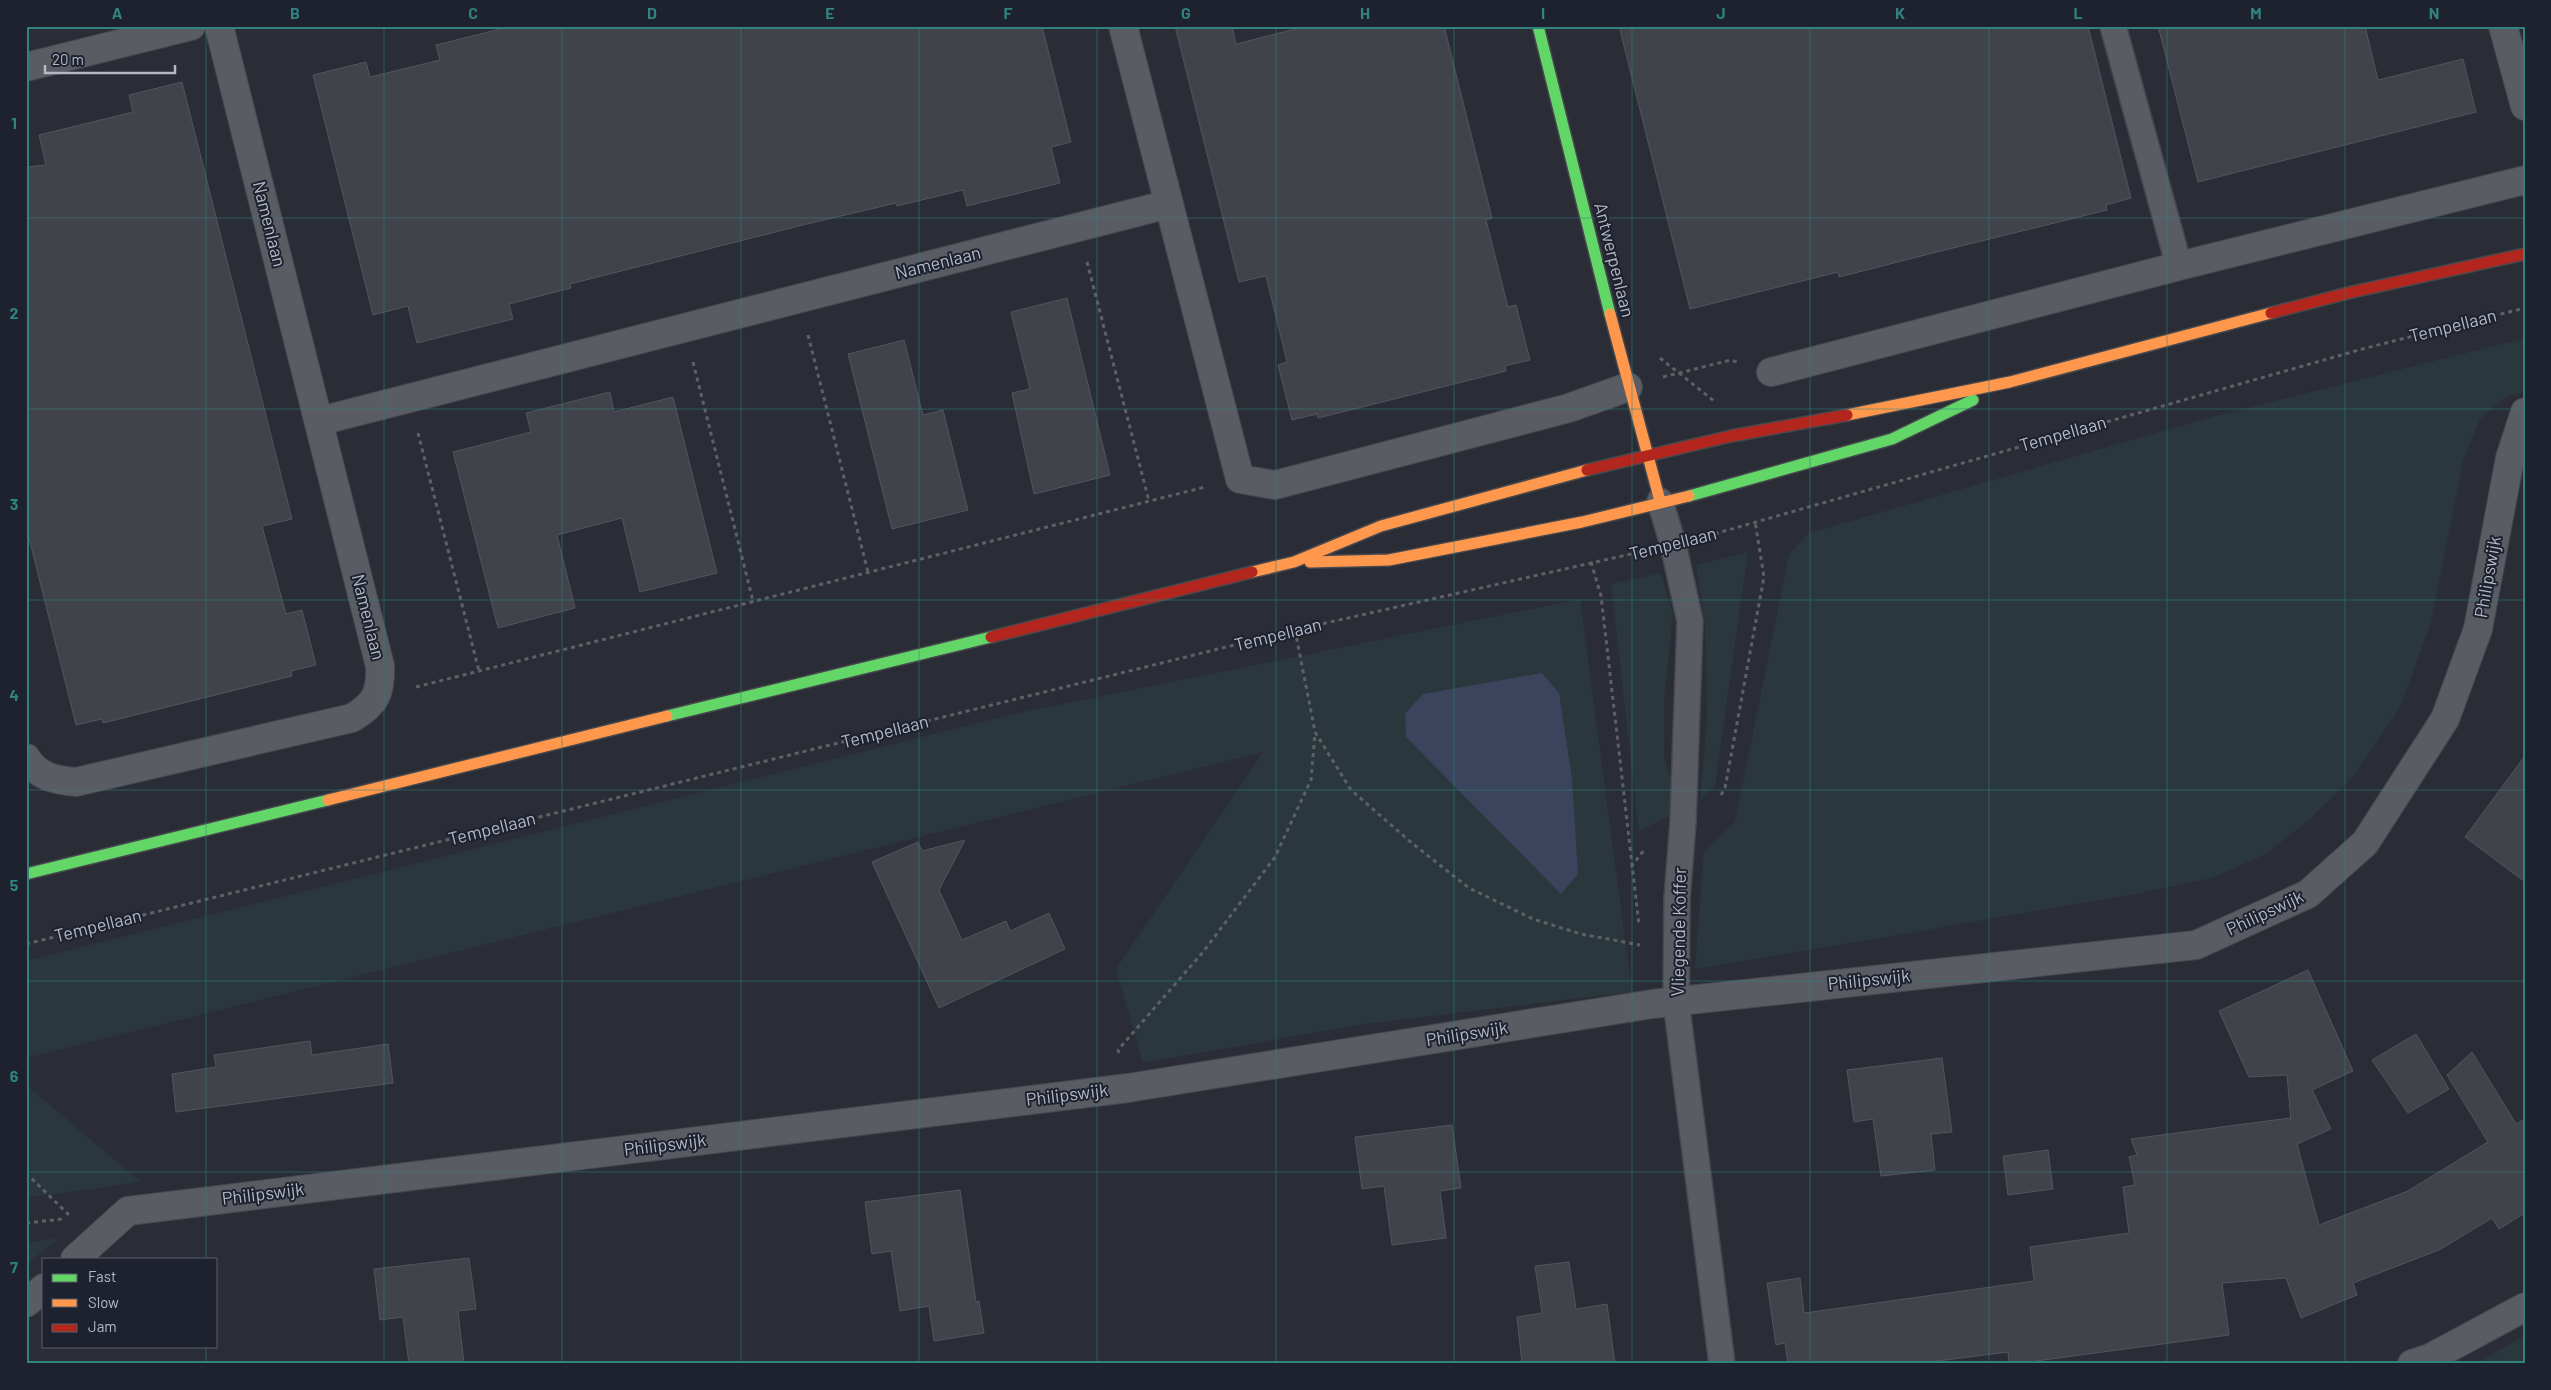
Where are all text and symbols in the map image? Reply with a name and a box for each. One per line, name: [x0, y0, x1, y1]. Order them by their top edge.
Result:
text: A: [112, 3, 123, 22]
text: B: [290, 3, 300, 22]
text: C: [468, 3, 478, 22]
text: D: [647, 3, 657, 22]
text: E: [825, 3, 835, 22]
text: F: [1004, 3, 1013, 22]
text: G: [1181, 3, 1191, 22]
text: H: [1360, 3, 1370, 22]
text: I: [1541, 3, 1545, 22]
text: J: [1716, 3, 1726, 22]
text: K: [1895, 3, 1905, 22]
text: L: [2073, 3, 2083, 22]
text: M: [2250, 3, 2262, 22]
text: N: [2429, 3, 2439, 22]
scale bar: [45, 42, 175, 74]
text: 20 m: [52, 50, 84, 68]
text: 1: [11, 113, 17, 132]
street label: Namenlaan: [249, 179, 291, 269]
street label: Antwerpenlaan: [1590, 200, 1640, 319]
street label: Namenlaan: [893, 241, 983, 283]
text: 2: [10, 303, 19, 322]
street label: Tempellaan: [2407, 304, 2499, 346]
street label: Tempellaan: [2017, 410, 2109, 456]
text: 3: [10, 494, 18, 513]
street label: Tempellaan: [1627, 522, 1719, 564]
street label: Philipswijk: [2469, 534, 2505, 619]
street label: Namenlaan: [348, 572, 390, 662]
street label: Tempellaan: [1232, 613, 1324, 655]
text: 4: [9, 685, 19, 704]
street label: Tempellaan: [839, 710, 931, 752]
street label: Tempellaan: [446, 807, 538, 849]
street label: Vliegende Koffer: [1666, 867, 1690, 997]
text: 5: [10, 875, 19, 894]
street label: Philipswijk: [2222, 885, 2307, 940]
street label: Tempellaan: [52, 904, 144, 946]
street label: Philipswijk: [1827, 964, 1911, 994]
street label: Philipswijk: [1424, 1016, 1509, 1050]
text: 6: [10, 1066, 19, 1085]
street label: Philipswijk: [1024, 1078, 1109, 1110]
street label: Philipswijk: [622, 1128, 707, 1160]
street label: Philipswijk: [220, 1177, 305, 1209]
text: 7: [10, 1257, 18, 1276]
legend: [42, 1258, 218, 1348]
text: Fast: [88, 1267, 116, 1285]
text: Slow: [88, 1293, 119, 1311]
text: Jam: [88, 1317, 117, 1335]

